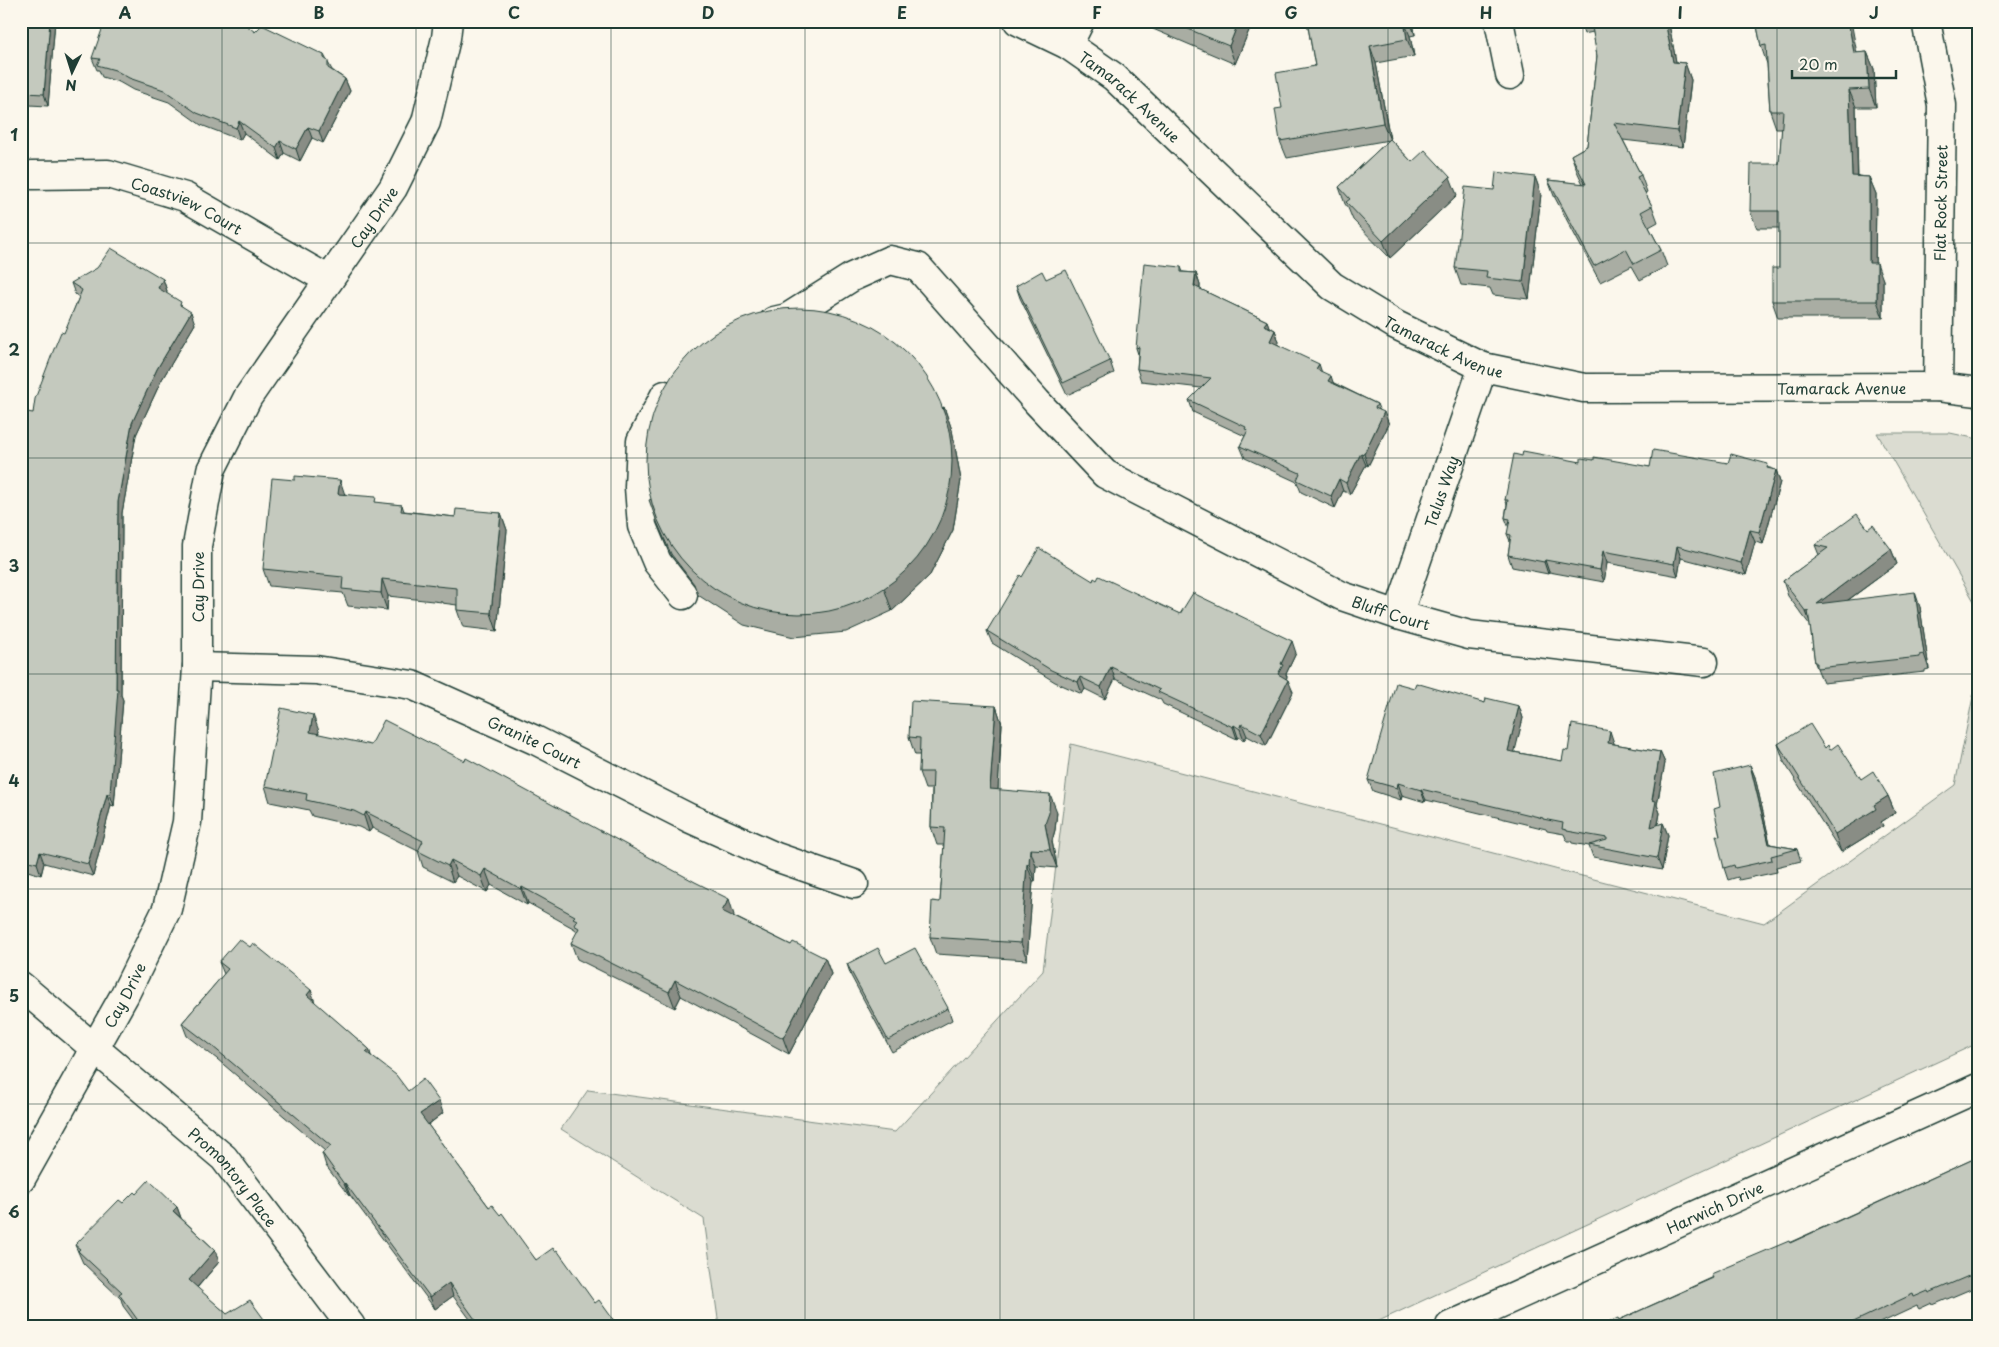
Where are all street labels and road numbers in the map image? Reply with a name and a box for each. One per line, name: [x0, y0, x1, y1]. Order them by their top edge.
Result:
street label: Tamarack Avenue: [1075, 45, 1186, 147]
street label: Flat Rock Street: [1927, 145, 1953, 261]
street label: Coastview Court: [128, 170, 247, 239]
street label: Cay Drive: [343, 181, 403, 253]
street label: Tamarack Avenue: [1380, 309, 1505, 382]
street label: Tamarack Avenue: [1777, 376, 1906, 399]
street label: Talus Way: [1417, 452, 1463, 530]
street label: Cay Drive: [186, 552, 209, 622]
street label: Bluff Court: [1349, 589, 1433, 635]
street label: Granite Court: [484, 709, 585, 773]
street label: Cay Drive: [97, 958, 150, 1032]
street label: Promontory Place: [184, 1121, 283, 1231]
street label: Harwich Drive: [1662, 1175, 1767, 1239]

